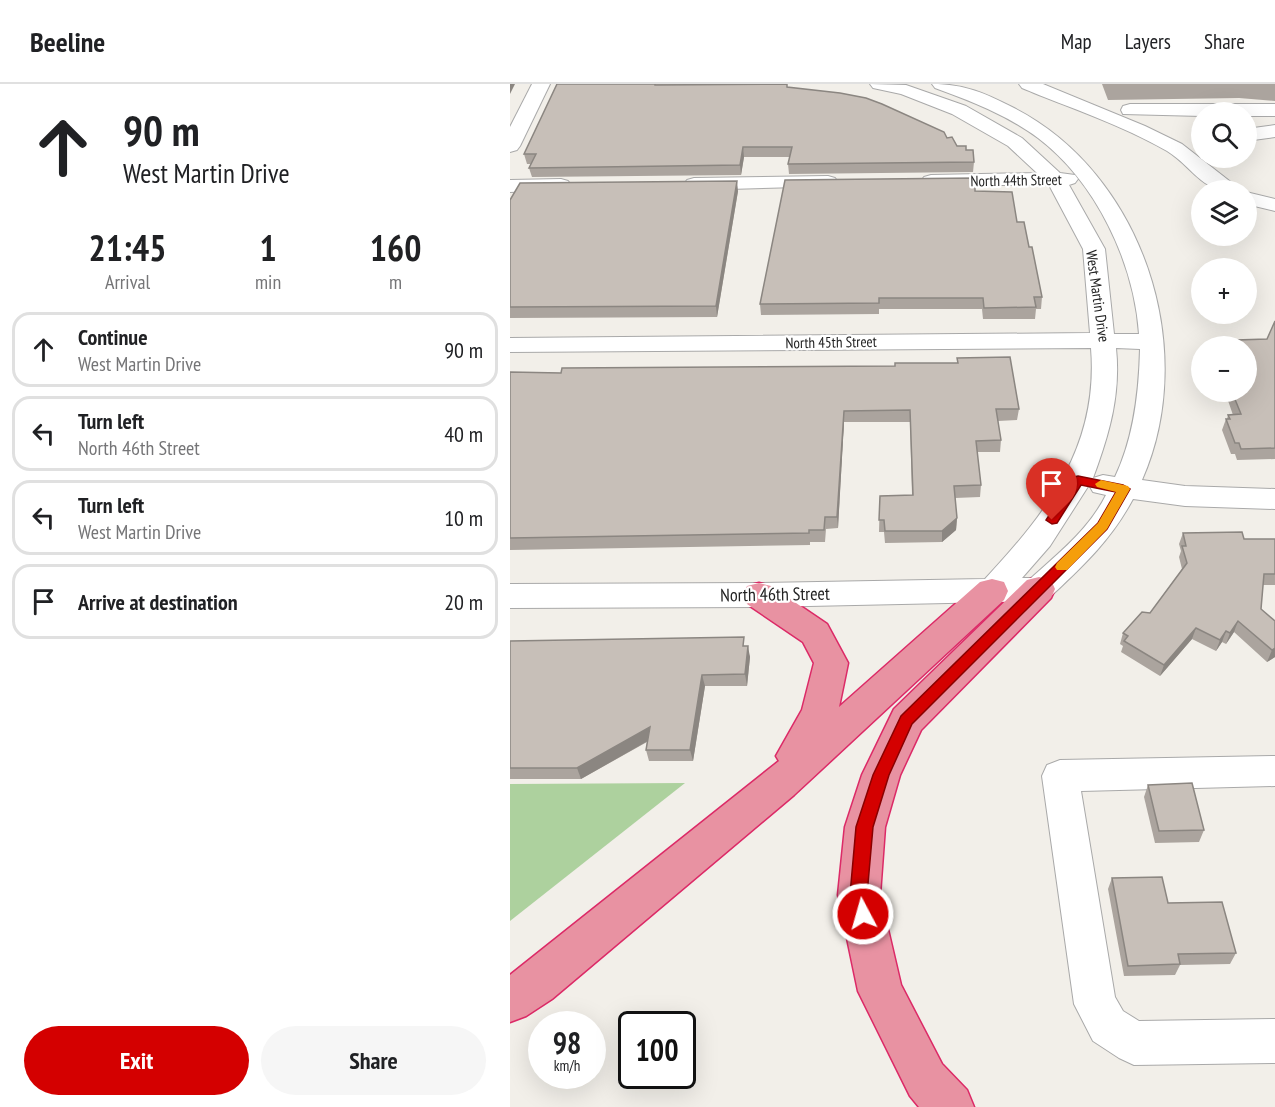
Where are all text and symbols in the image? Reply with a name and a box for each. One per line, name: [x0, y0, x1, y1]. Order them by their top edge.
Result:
text: Beeline: [30, 23, 105, 60]
text: Map: [1061, 28, 1092, 55]
text: Layers: [1125, 28, 1171, 55]
text: Share: [1204, 28, 1245, 55]
map controls: [1191, 102, 1257, 402]
button: search: [1191, 102, 1257, 168]
text: 90 m: [123, 103, 200, 158]
icon: ahead: [24, 108, 102, 186]
text: West Martin Drive: [123, 156, 290, 190]
street label: North 44th Street: [970, 170, 1062, 190]
button: layers: [1191, 180, 1257, 246]
text: 21:45: [89, 224, 166, 271]
text: 1: [259, 224, 277, 271]
text: 160: [370, 224, 421, 271]
street label: West Martin Drive: [1082, 249, 1114, 343]
button: +: [1191, 258, 1257, 324]
text: Arrival: [105, 269, 150, 295]
text: min: [255, 269, 281, 295]
text: m: [389, 269, 402, 295]
text: Continue: [78, 323, 148, 351]
street label: North 45th Street: [785, 332, 877, 352]
icon: ahead: [27, 333, 60, 366]
text: 90 m: [444, 336, 483, 364]
button: −: [1191, 336, 1257, 402]
text: West Martin Drive: [78, 351, 201, 377]
text: Turn left: [78, 407, 144, 435]
icon: left: [27, 417, 60, 450]
text: 40 m: [444, 420, 483, 448]
text: North 46th Street: [78, 435, 200, 461]
pin: [1026, 458, 1077, 520]
icon: arrive: [1035, 467, 1068, 500]
text: Turn left: [78, 491, 144, 519]
icon: left: [27, 501, 60, 534]
text: 10 m: [444, 504, 483, 532]
text: West Martin Drive: [78, 519, 201, 545]
street label: North 46th Street: [720, 582, 830, 606]
icon: arrive: [27, 585, 60, 618]
text: Arrive at destination: [78, 588, 238, 616]
text: 20 m: [444, 588, 483, 616]
position arrow: [831, 882, 895, 946]
speed limit sign: 100: [618, 1011, 696, 1089]
text: 98: [553, 1023, 581, 1062]
button: Exit: [24, 1026, 249, 1095]
button: Share: [261, 1026, 486, 1095]
text: km/h: [554, 1056, 580, 1075]

